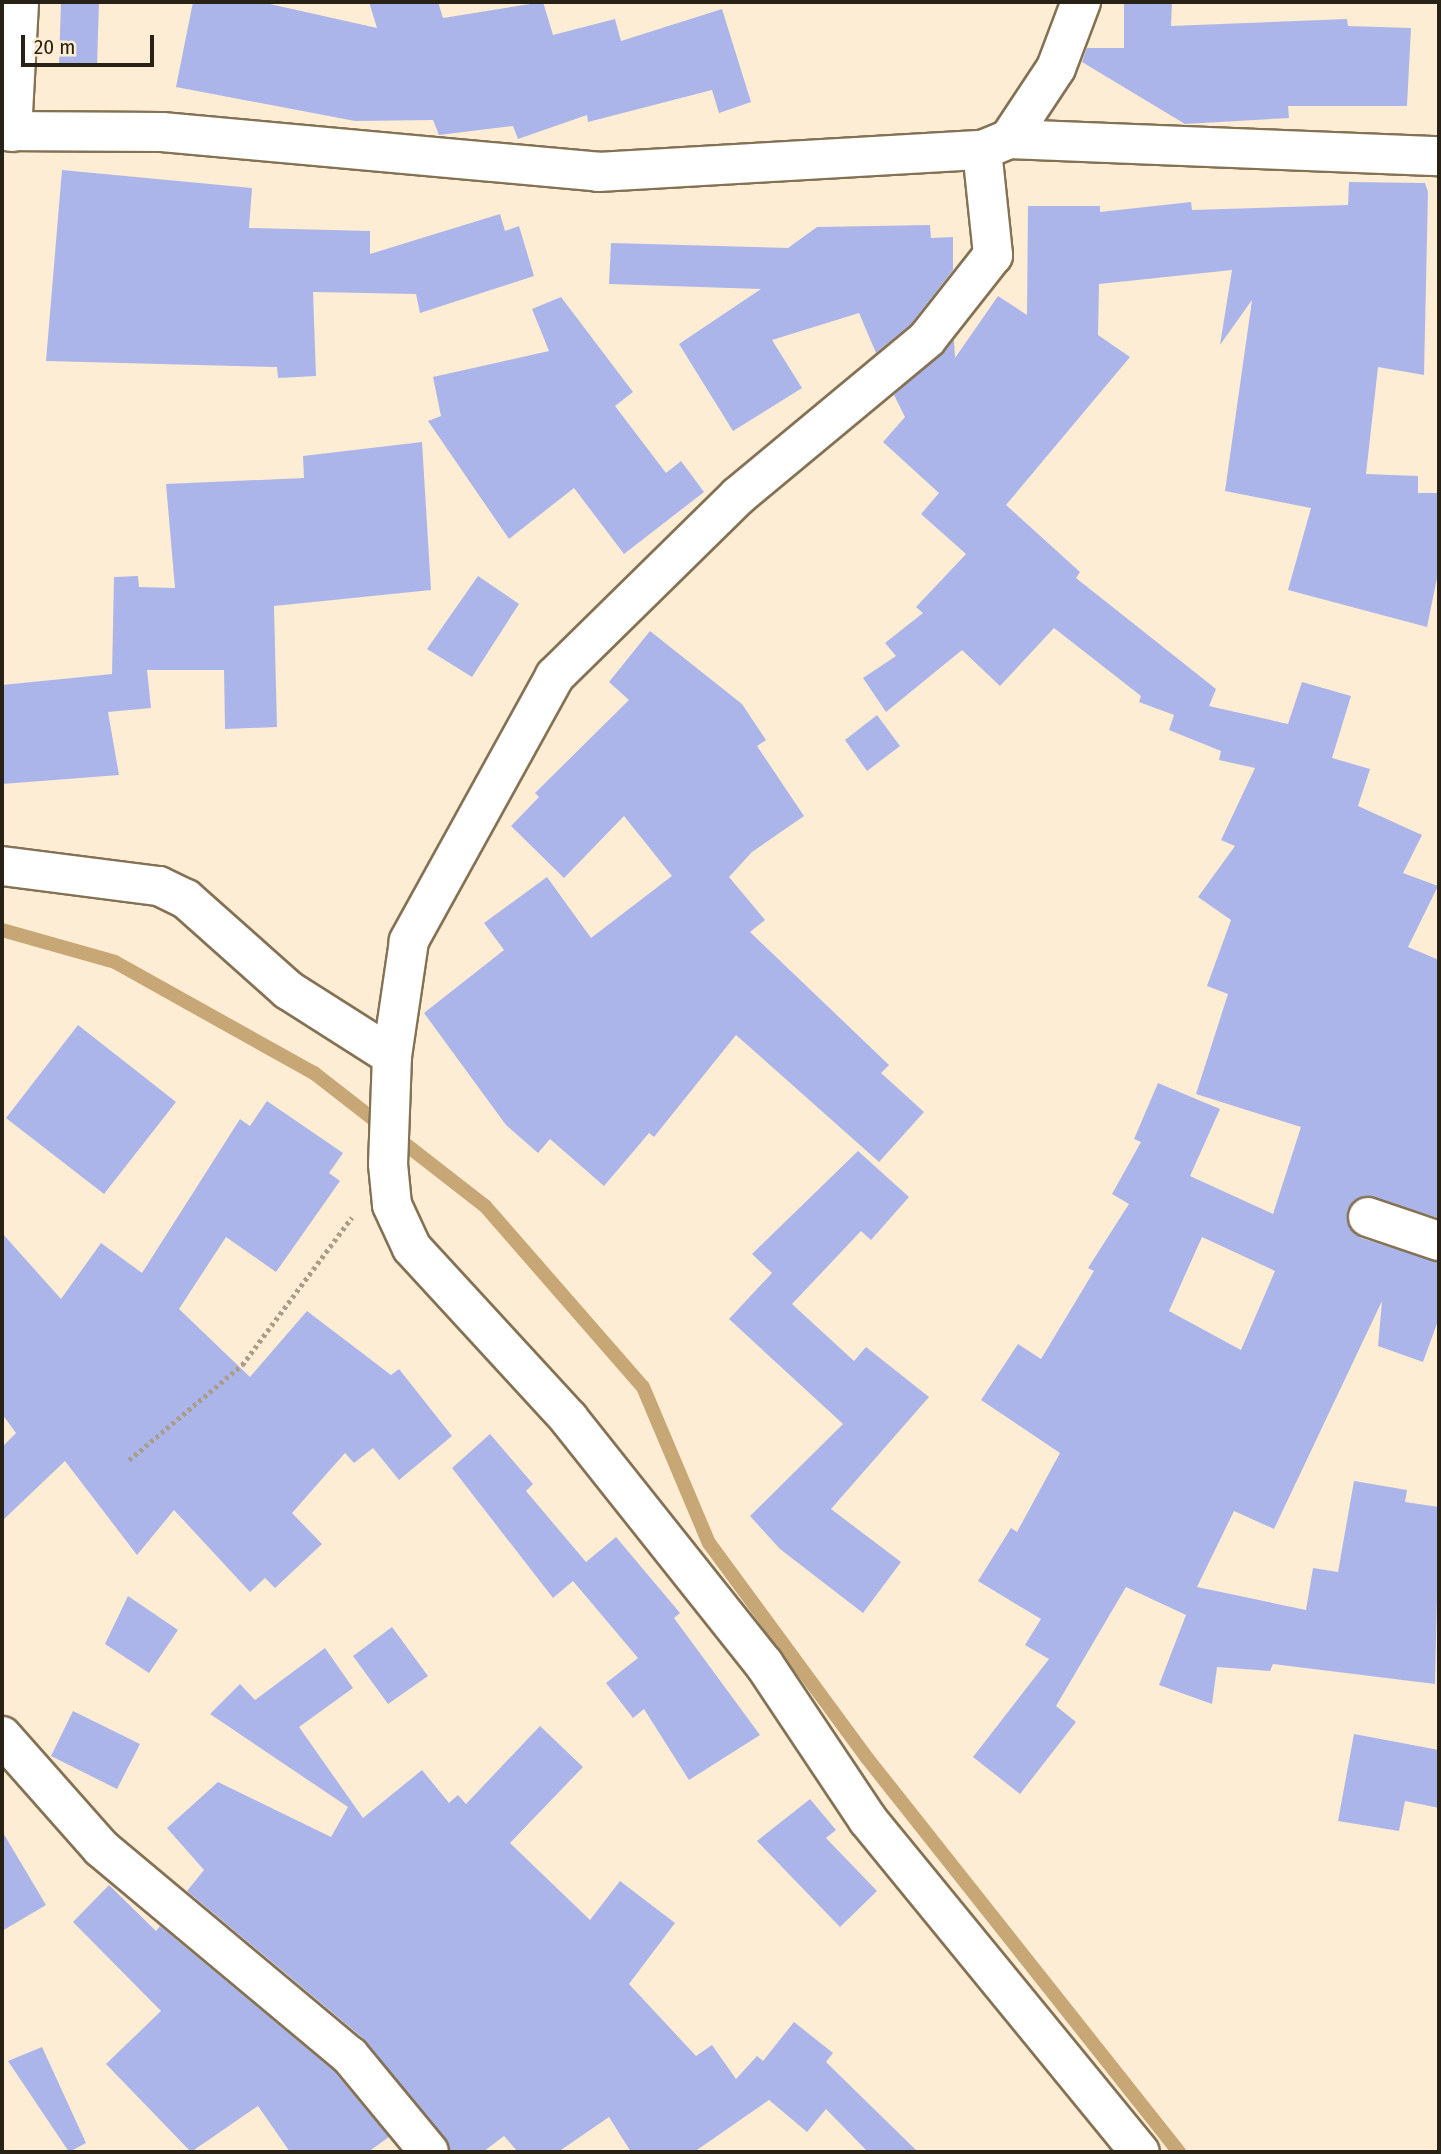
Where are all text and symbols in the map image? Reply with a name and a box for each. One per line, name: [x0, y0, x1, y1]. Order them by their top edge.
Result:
scale bar: [24, 21, 158, 65]
text: 20 m: [34, 34, 75, 60]

